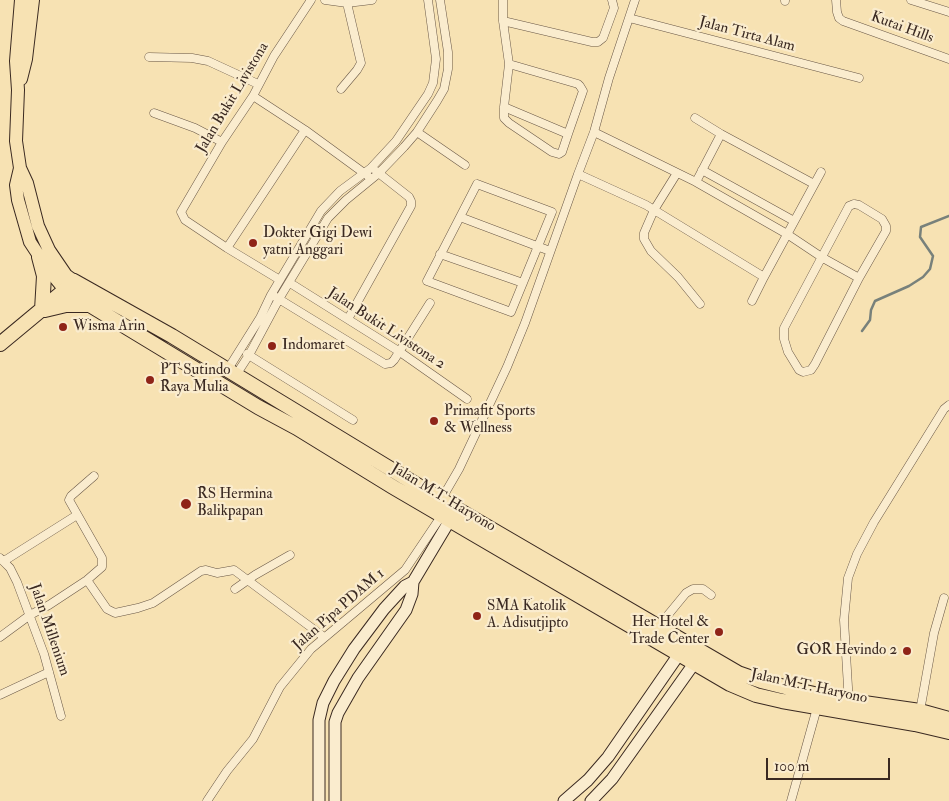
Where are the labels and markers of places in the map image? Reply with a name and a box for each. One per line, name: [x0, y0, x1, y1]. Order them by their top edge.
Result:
place label: Dokter Gigi Dewi yatni Anggari: [263, 225, 372, 260]
marker: Dokter Gigi Dewi yatni Anggari: [247, 237, 259, 249]
place label: Wisma Arin: [73, 318, 145, 336]
marker: Wisma Arin: [57, 321, 69, 333]
place label: Indomaret: [282, 337, 345, 355]
marker: Indomaret: [266, 340, 278, 352]
place label: PT Sutindo Raya Mulia: [160, 362, 230, 397]
marker: PT Sutindo Raya Mulia: [144, 374, 156, 386]
place label: Primafit Sports & Wellness: [444, 403, 535, 438]
marker: Primafit Sports & Wellness: [428, 415, 440, 427]
place label: RS Hermina Balikpapan: [197, 486, 273, 521]
marker: RS Hermina Balikpapan: [179, 497, 193, 511]
place label: SMA Katolik A. Adisutjipto: [487, 598, 568, 633]
marker: SMA Katolik A. Adisutjipto: [471, 610, 483, 622]
place label: Her Hotel & Trade Center: [629, 614, 709, 649]
marker: Her Hotel & Trade Center: [713, 626, 725, 638]
place label: GOR Hevindo 2: [797, 642, 897, 660]
marker: GOR Hevindo 2: [901, 645, 913, 657]

